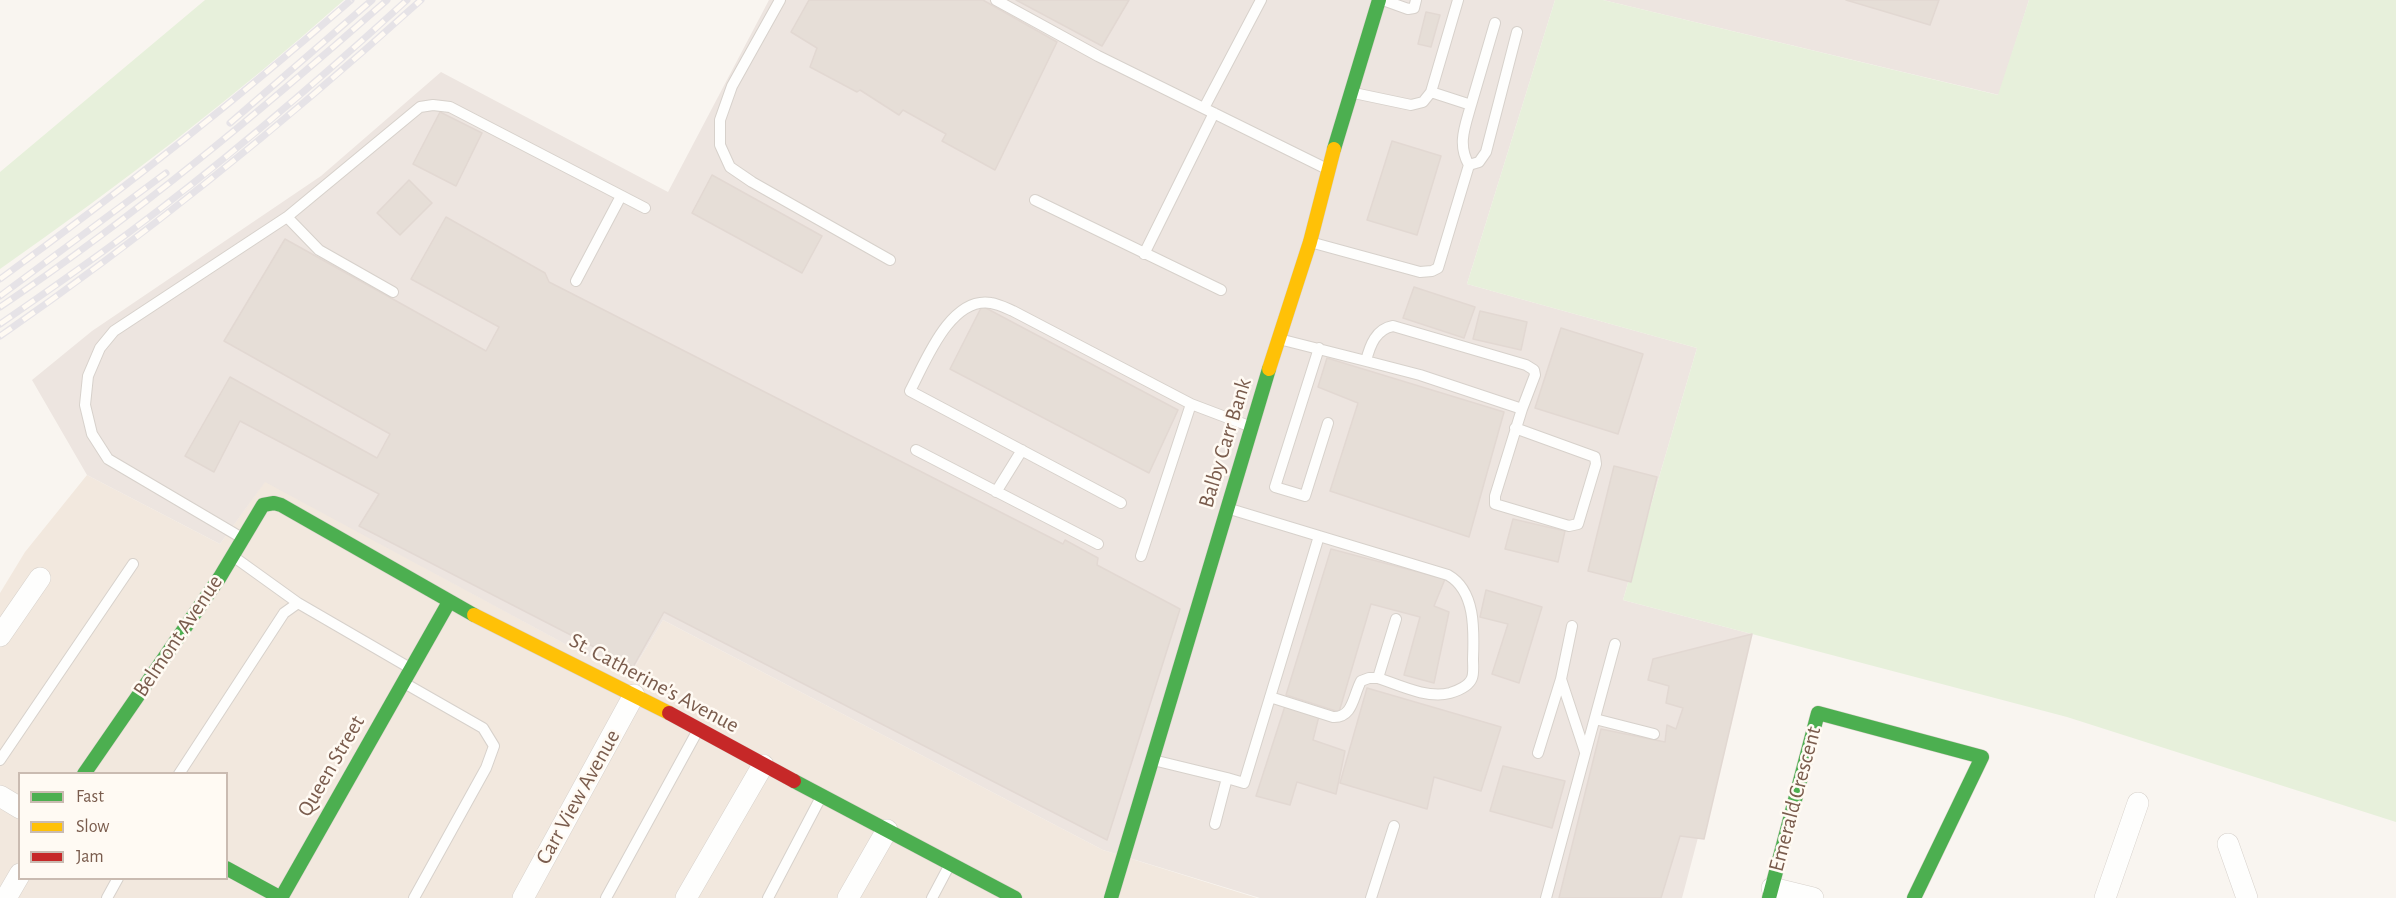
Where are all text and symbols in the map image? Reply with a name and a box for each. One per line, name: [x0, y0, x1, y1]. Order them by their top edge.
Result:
street label: Balby Carr Bank: [1193, 375, 1257, 511]
street label: Belmont Avenue: [127, 570, 229, 702]
street label: St. Catherine's Avenue: [565, 627, 743, 739]
street label: Queen Street: [291, 711, 371, 821]
street label: Emerald Crescent: [1763, 724, 1827, 874]
street label: Carr View Avenue: [530, 725, 626, 869]
legend: [18, 772, 228, 880]
text: Fast: [76, 788, 104, 806]
text: Slow: [76, 818, 109, 836]
text: Jam: [76, 848, 104, 866]

